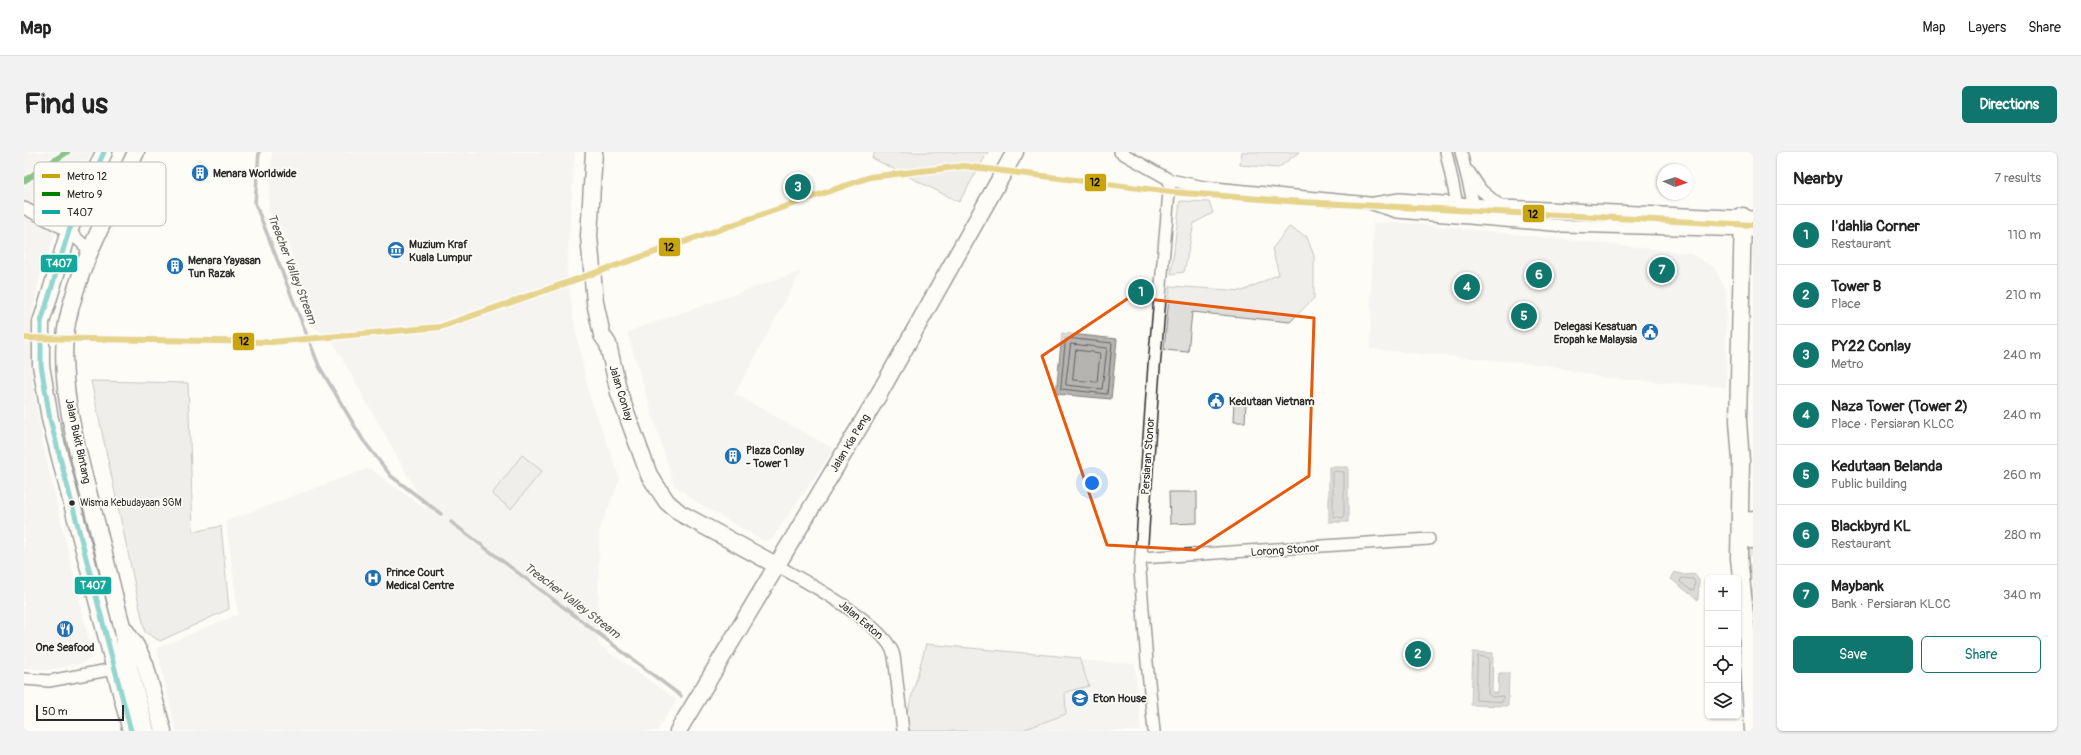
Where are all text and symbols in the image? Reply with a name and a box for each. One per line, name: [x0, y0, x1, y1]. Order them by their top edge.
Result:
text: Map: [20, 16, 51, 40]
text: Map: [1923, 19, 1946, 36]
text: Layers: [1968, 19, 2006, 36]
text: Share: [2028, 19, 2061, 36]
button: Directions: [1962, 86, 2057, 123]
text: Find us: [24, 87, 108, 122]
legend: [34, 162, 166, 226]
building icon: Menara Worldwide: [190, 163, 210, 183]
north arrow: [1657, 164, 1693, 200]
place label: Menara Worldwide: [213, 167, 297, 180]
text: Nearby: [1793, 168, 1842, 189]
text: Metro 12: [67, 170, 107, 183]
text: 7 results: [1994, 170, 2041, 186]
pin: 3: [785, 172, 811, 202]
line badge: 12: [1084, 173, 1107, 192]
text: 12: [1090, 176, 1100, 189]
text: Metro 9: [67, 188, 103, 201]
line badge: 12: [1522, 204, 1545, 223]
text: T407: [67, 206, 93, 219]
text: 12: [1528, 208, 1538, 221]
water label: Treacher Valley Stream: [264, 212, 320, 327]
text: I'dahlia Corner: [1831, 217, 1920, 236]
text: 1: [1803, 227, 1809, 243]
text: 110 m: [2008, 227, 2041, 243]
text: Restaurant: [1831, 236, 1891, 252]
line badge: 12: [658, 237, 681, 257]
place label: Muzium Kraf Kuala Lumpur: [409, 238, 473, 264]
museum icon: Muzium Kraf Kuala Lumpur: [386, 240, 406, 260]
text: 12: [664, 241, 674, 254]
line badge: T407: [40, 254, 78, 273]
place label: Menara Yayasan Tun Razak: [187, 254, 261, 280]
pin: 7: [1649, 255, 1675, 285]
building icon: Menara Yayasan Tun Razak: [165, 256, 185, 276]
text: T407: [45, 257, 72, 270]
pin: 6: [1526, 260, 1552, 290]
pin: 4: [1454, 272, 1480, 302]
pin: 1: [1128, 277, 1154, 307]
text: Tower B: [1831, 277, 1881, 296]
text: 2: [1802, 287, 1810, 303]
text: 210 m: [2005, 287, 2041, 303]
text: Place: [1831, 296, 1860, 312]
pin: 5: [1511, 301, 1537, 331]
place label: Delegasi Kesatuan Eropah ke Malaysia: [1554, 320, 1637, 346]
public building icon: Delegasi Kesatuan Eropah ke Malaysia: [1640, 322, 1660, 342]
line badge: 12: [232, 332, 255, 351]
text: 12: [239, 335, 249, 348]
text: PY22 Conlay: [1831, 337, 1911, 356]
text: 3: [1802, 347, 1810, 363]
text: 240 m: [2003, 347, 2041, 363]
text: Metro: [1831, 356, 1863, 372]
street label: Jalan Conlay: [606, 364, 636, 423]
public building icon: Kedutaan Vietnam: [1206, 391, 1226, 411]
place label: Kedutaan Vietnam: [1229, 395, 1315, 408]
street label: Jalan Bukit Bintang: [63, 397, 93, 485]
text: Naza Tower (Tower 2): [1831, 397, 1968, 416]
text: 4: [1802, 407, 1810, 423]
text: 240 m: [2003, 407, 2041, 423]
street label: Jalan Kia Peng: [828, 411, 873, 474]
text: Place · Persiaran KLCC: [1831, 416, 1954, 432]
street label: Persiaran Stonor: [1139, 417, 1157, 495]
place label: Plaza Conlay - Tower 1: [746, 444, 805, 470]
building icon: Plaza Conlay - Tower 1: [723, 446, 743, 466]
text: Kedutaan Belanda: [1831, 457, 1942, 476]
text: 5: [1802, 467, 1810, 483]
text: 260 m: [2003, 467, 2041, 483]
your location: [1082, 473, 1102, 493]
text: Public building: [1831, 476, 1907, 492]
place label: Wisma Kebudayaan SGM: [80, 497, 182, 509]
marker: Wisma Kebudayaan SGM: [67, 498, 77, 508]
text: Blackbyrd KL: [1831, 517, 1911, 536]
text: 6: [1802, 527, 1810, 543]
text: 280 m: [2004, 527, 2041, 543]
text: Restaurant: [1831, 536, 1891, 552]
street label: Lorong Stonor: [1250, 541, 1320, 559]
water label: Treacher Valley Stream: [521, 560, 624, 643]
place label: Prince Court Medical Centre: [386, 566, 455, 592]
hospital icon: Prince Court Medical Centre: [363, 568, 383, 588]
map controls: [1705, 575, 1741, 719]
button: +: [1705, 575, 1741, 611]
line badge: T407: [74, 576, 112, 595]
text: Maybank: [1831, 577, 1884, 596]
text: T407: [79, 579, 106, 592]
text: 7: [1803, 587, 1809, 603]
text: 340 m: [2003, 587, 2041, 603]
text: Bank · Persiaran KLCC: [1831, 596, 1951, 612]
street label: Jalan Eaton: [836, 598, 886, 642]
button: −: [1705, 611, 1741, 647]
restaurant icon: One Seafood: [55, 619, 75, 639]
button: Save: [1793, 636, 1913, 673]
button: Share: [1921, 636, 2041, 673]
pin: 2: [1405, 639, 1431, 669]
place label: One Seafood: [36, 641, 95, 654]
button: locate: [1705, 647, 1741, 683]
button: layers: [1705, 683, 1741, 719]
school or university icon: Eton House: [1070, 688, 1090, 708]
place label: Eton House: [1093, 692, 1147, 705]
scale bar: [36, 703, 124, 722]
text: 50 m: [42, 705, 68, 718]

